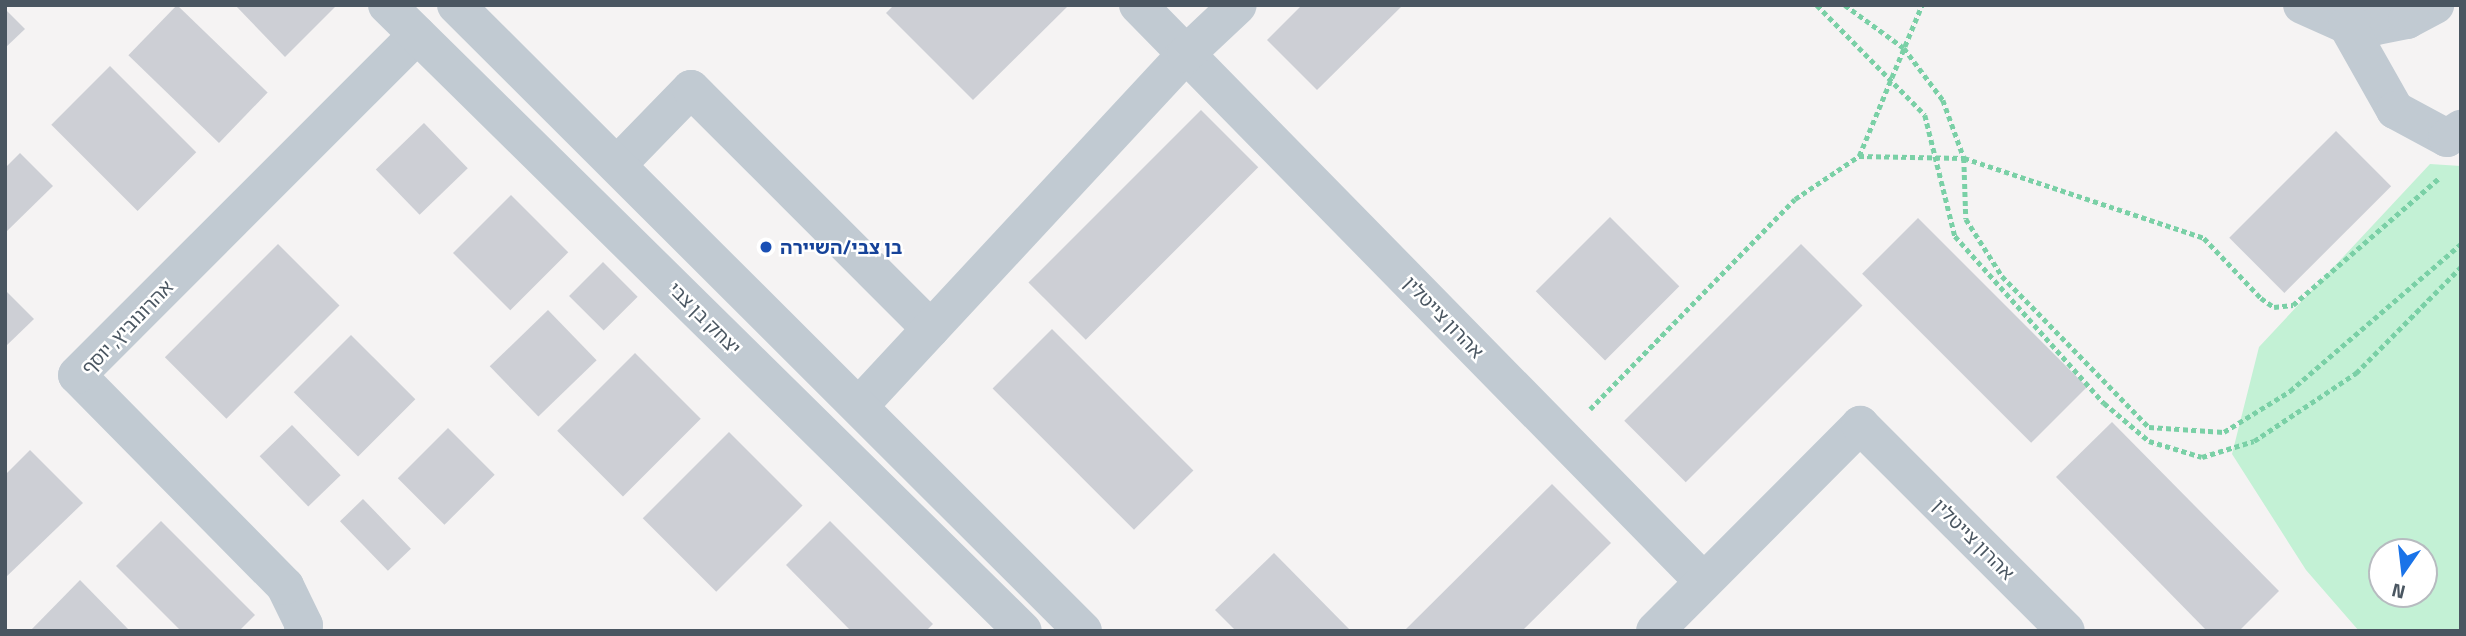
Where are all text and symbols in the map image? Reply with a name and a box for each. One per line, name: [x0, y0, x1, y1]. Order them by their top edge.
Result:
place label: בן צבי/השיירה: [780, 236, 902, 258]
marker: בן צבי/השיירה: [758, 239, 774, 255]
street label: אהרון צייטלין: [1399, 271, 1489, 363]
street label: אהרונוביץ, יוסף: [76, 275, 178, 379]
street label: יצחק בן צבי: [664, 277, 746, 359]
street label: אהרון צייטלין: [1929, 494, 2019, 584]
north arrow: [2368, 538, 2438, 608]
text: N: [2388, 576, 2408, 608]

